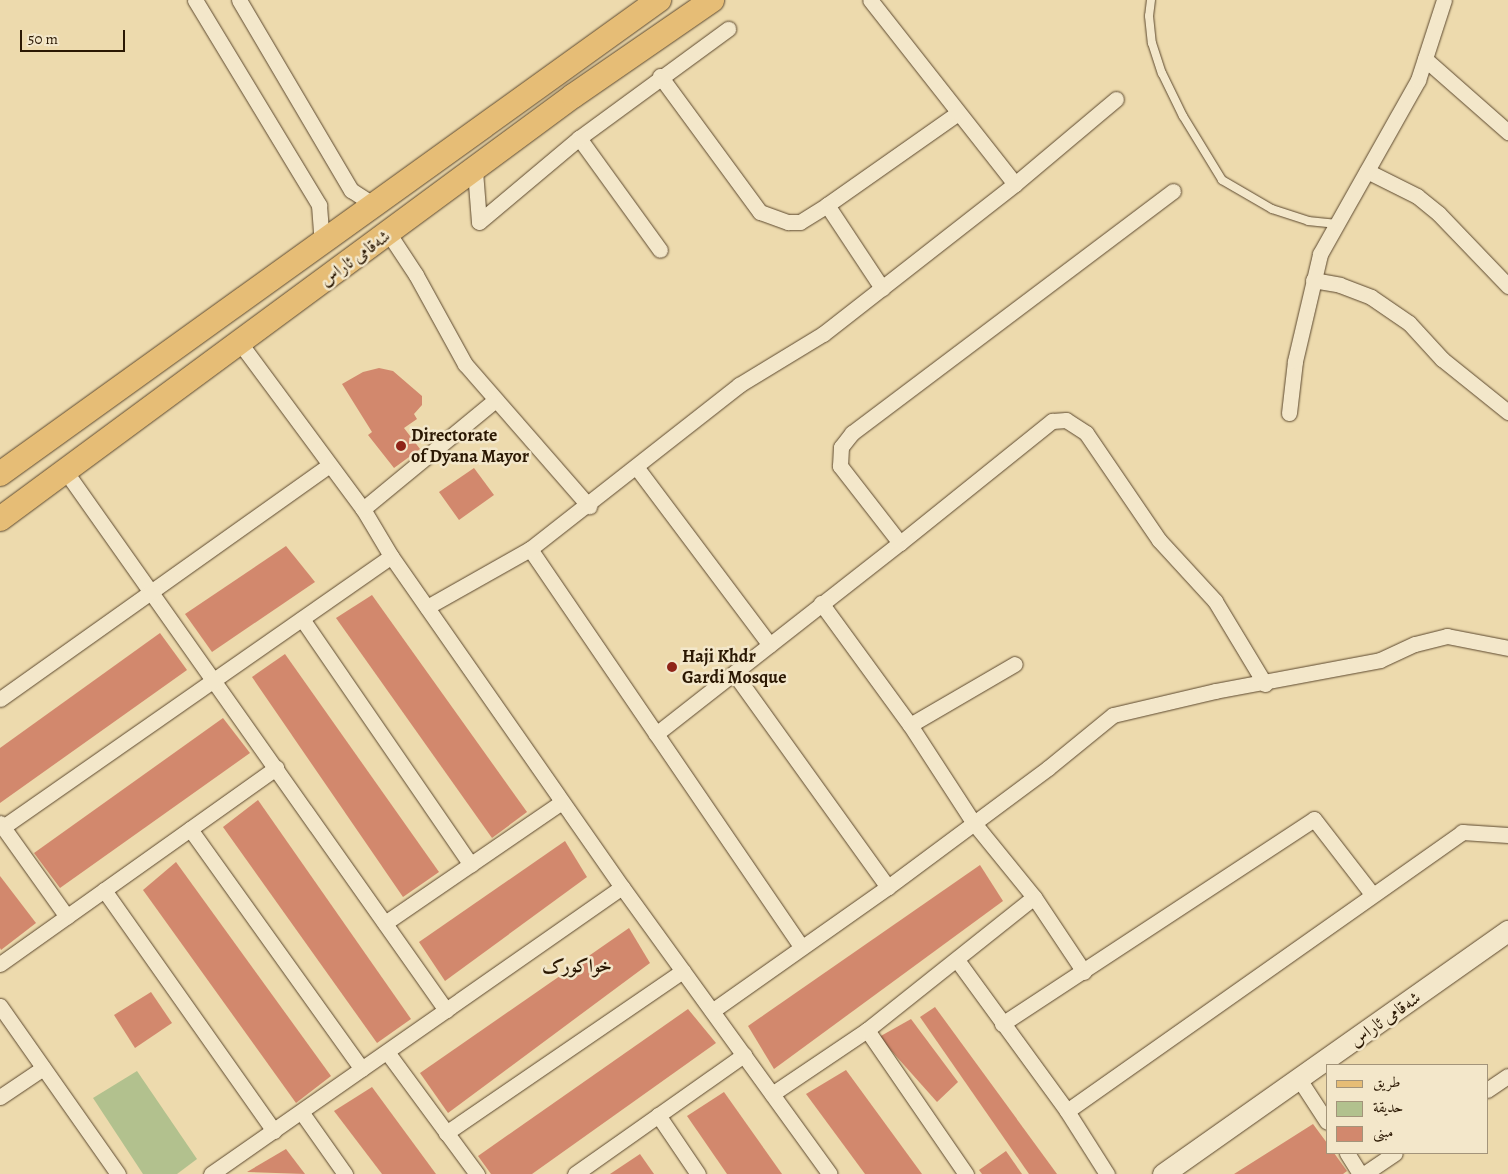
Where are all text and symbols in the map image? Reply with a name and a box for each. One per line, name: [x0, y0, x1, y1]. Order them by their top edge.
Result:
scale bar: [22, 20, 128, 52]
text: 50 m: [28, 29, 58, 49]
street label: شەقامی ئاراس: [315, 225, 395, 291]
place label: Directorate of Dyana Mayor: [411, 425, 529, 468]
marker: Directorate of Dyana Mayor: [395, 440, 407, 452]
place label: Haji Khdr Gardi Mosque: [682, 646, 786, 689]
marker: Haji Khdr Gardi Mosque: [666, 661, 678, 673]
district label: خواکورک: [542, 956, 612, 978]
street label: شەقامی ئاراس: [1345, 987, 1425, 1051]
legend: [1326, 1064, 1488, 1154]
text: طريق: [1373, 1072, 1400, 1092]
text: حديقة: [1373, 1097, 1403, 1117]
text: مبنى: [1373, 1122, 1393, 1142]

